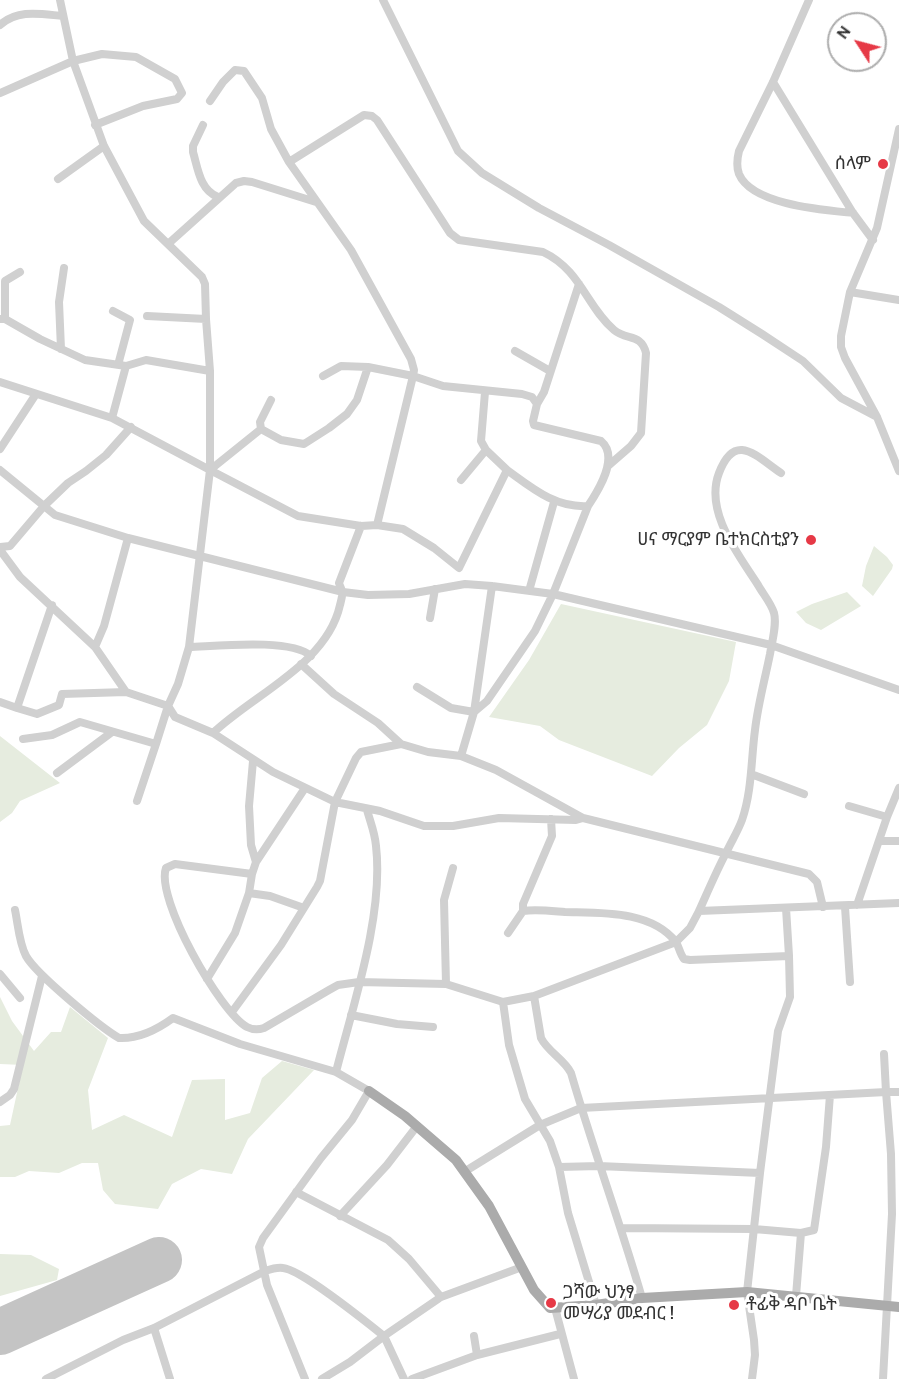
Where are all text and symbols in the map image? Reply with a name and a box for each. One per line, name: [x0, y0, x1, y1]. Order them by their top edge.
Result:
north arrow: [827, 12, 887, 72]
text: N: [833, 22, 855, 42]
place label: ሰላም: [835, 153, 871, 175]
marker: ሰላም: [876, 157, 890, 171]
place label: ሀና ማርያም ቤተክርስቲያን: [637, 529, 799, 551]
marker: ሀና ማርያም ቤተክርስቲያን: [804, 533, 818, 547]
place label: ጋሻው ህንፃ መሣሪያ መደብር !: [563, 1282, 674, 1324]
place label: ቶፊቅ ዳቦ ቤት: [746, 1294, 837, 1316]
marker: ጋሻው ህንፃ መሣሪያ መደብር !: [544, 1296, 558, 1310]
marker: ቶፊቅ ዳቦ ቤት: [727, 1298, 741, 1312]

